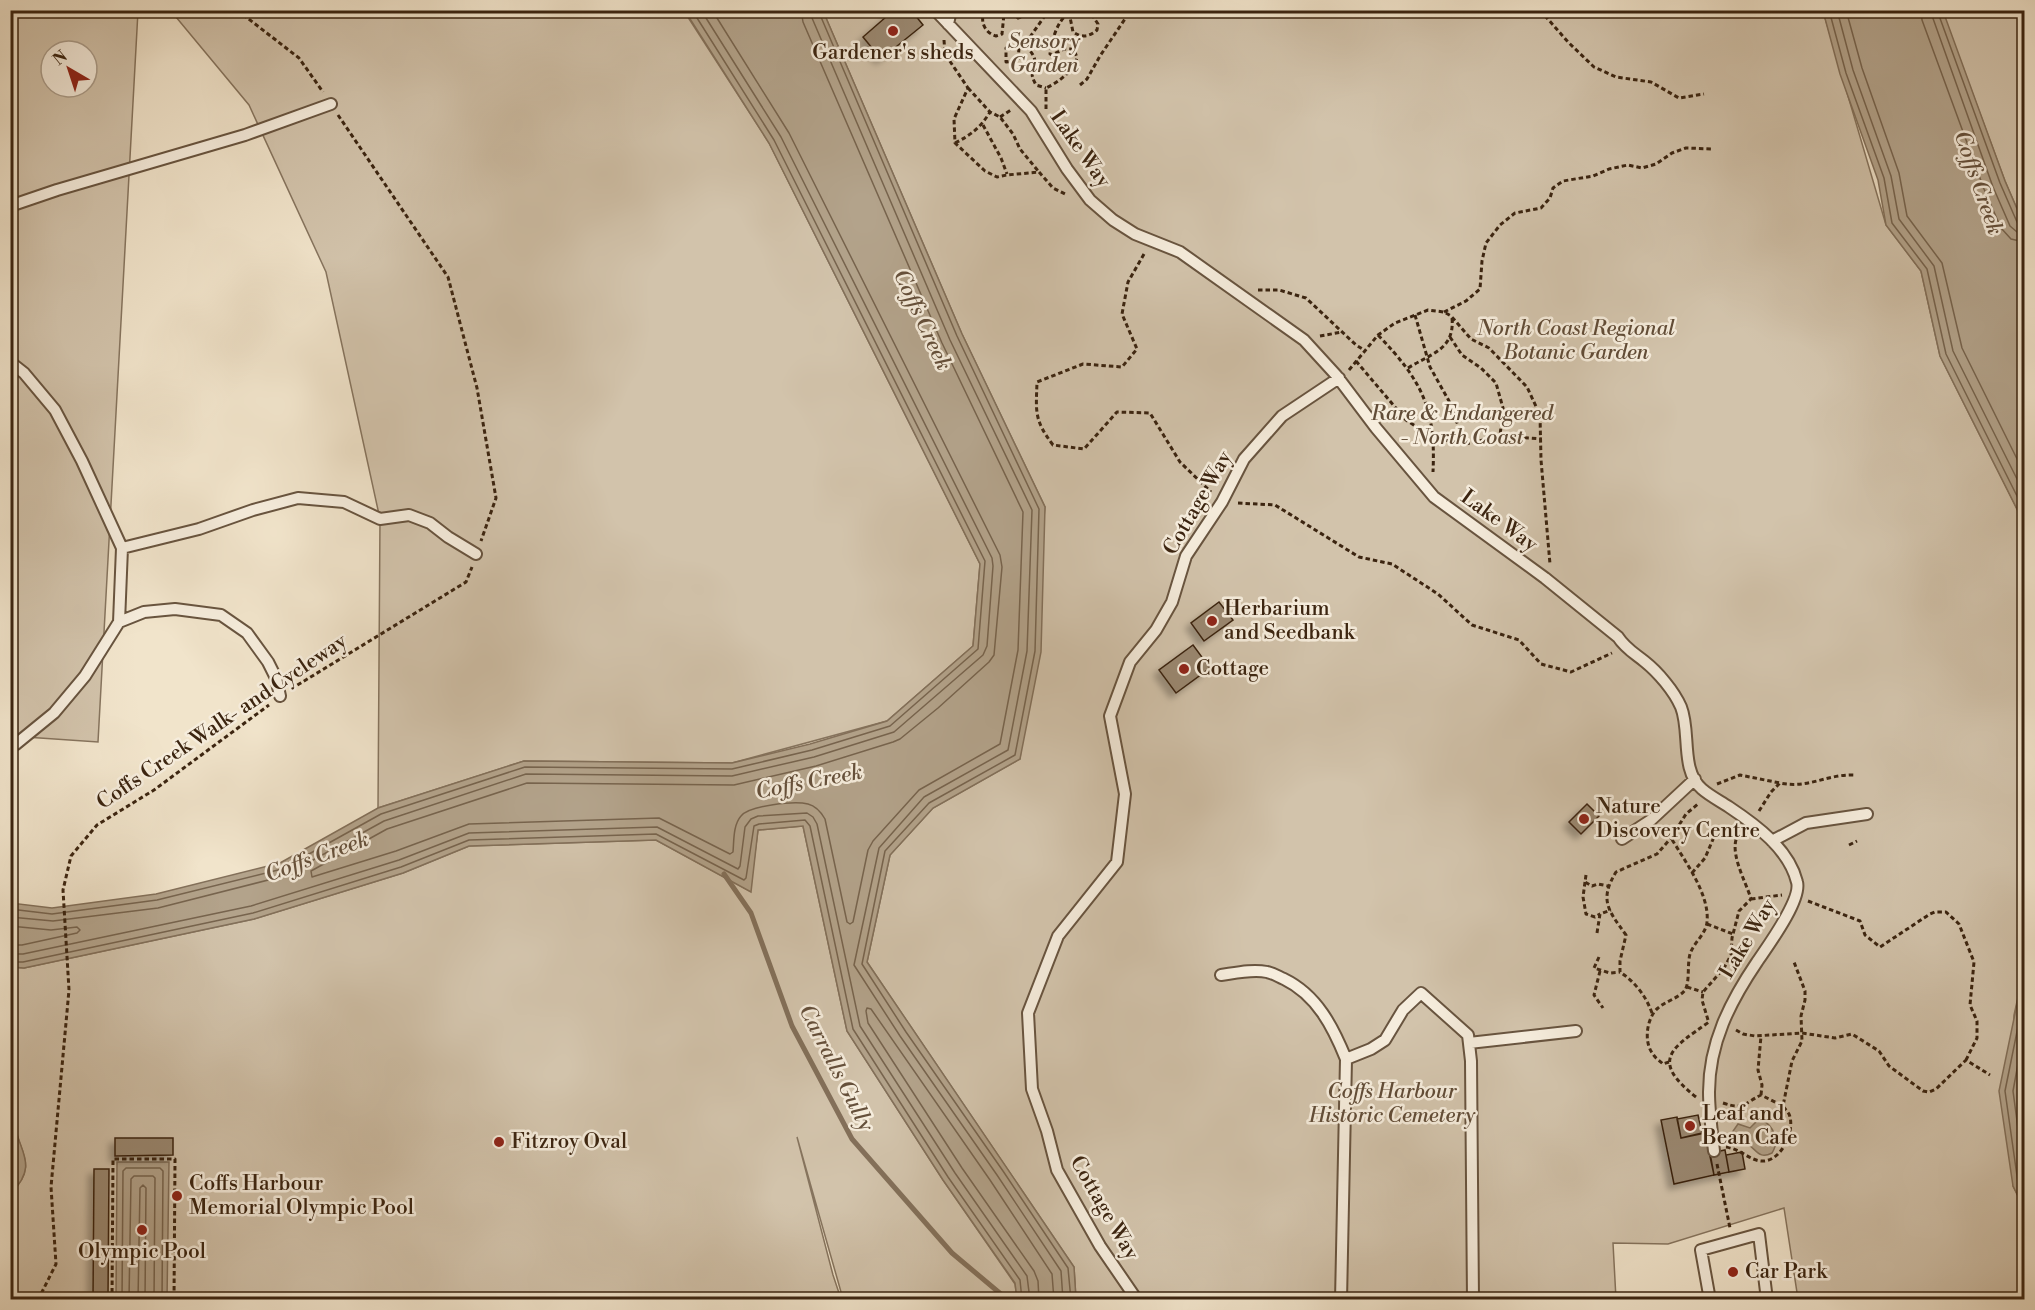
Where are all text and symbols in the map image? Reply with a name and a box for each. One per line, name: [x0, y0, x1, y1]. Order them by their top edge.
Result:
marker: Gardener's sheds: [886, 24, 900, 38]
park label: Sensory Garden: [1008, 29, 1081, 79]
north arrow: [39, 39, 99, 99]
place label: Gardener's sheds: [812, 40, 974, 66]
text: N: [49, 46, 72, 70]
street label: Lake Way: [1044, 105, 1117, 193]
water label: Coffs Creek: [1948, 127, 2008, 239]
water label: Coffs Creek: [887, 265, 957, 375]
park label: North Coast Regional Botanic Garden: [1476, 316, 1675, 366]
park label: Rare & Endangered - North Coast: [1370, 401, 1554, 451]
street label: Cottage Way: [1158, 446, 1239, 560]
street label: Lake Way: [1456, 484, 1543, 558]
place label: Herbarium and Seedbank: [1224, 596, 1356, 646]
marker: Herbarium and Seedbank: [1205, 614, 1219, 628]
street label: Coffs Creek Walk- and Cycleway: [92, 628, 353, 816]
place label: Cottage: [1196, 656, 1269, 682]
marker: Cottage: [1177, 662, 1191, 676]
water label: Coffs Creek: [753, 758, 865, 806]
place label: Nature Discovery Centre: [1596, 794, 1760, 844]
marker: Nature Discovery Centre: [1577, 812, 1591, 826]
water label: Coffs Creek: [261, 826, 373, 888]
street label: Lake Way: [1714, 894, 1782, 984]
water label: Carralls Gully: [792, 1000, 880, 1136]
park label: Coffs Harbour Historic Cemetery: [1308, 1079, 1476, 1129]
place label: Leaf and Bean Cafe: [1701, 1101, 1798, 1151]
marker: Leaf and Bean Cafe: [1683, 1119, 1697, 1133]
place label: Fitzroy Oval: [511, 1129, 627, 1155]
marker: Fitzroy Oval: [492, 1135, 506, 1149]
street label: Cottage Way: [1064, 1151, 1145, 1265]
place label: Coffs Harbour Memorial Olympic Pool: [189, 1171, 414, 1221]
marker: Coffs Harbour Memorial Olympic Pool: [170, 1189, 184, 1203]
marker: Olympic Pool: [135, 1223, 149, 1237]
place label: Olympic Pool: [78, 1239, 206, 1265]
place label: Car Park: [1745, 1259, 1828, 1285]
marker: Car Park: [1726, 1265, 1740, 1279]

